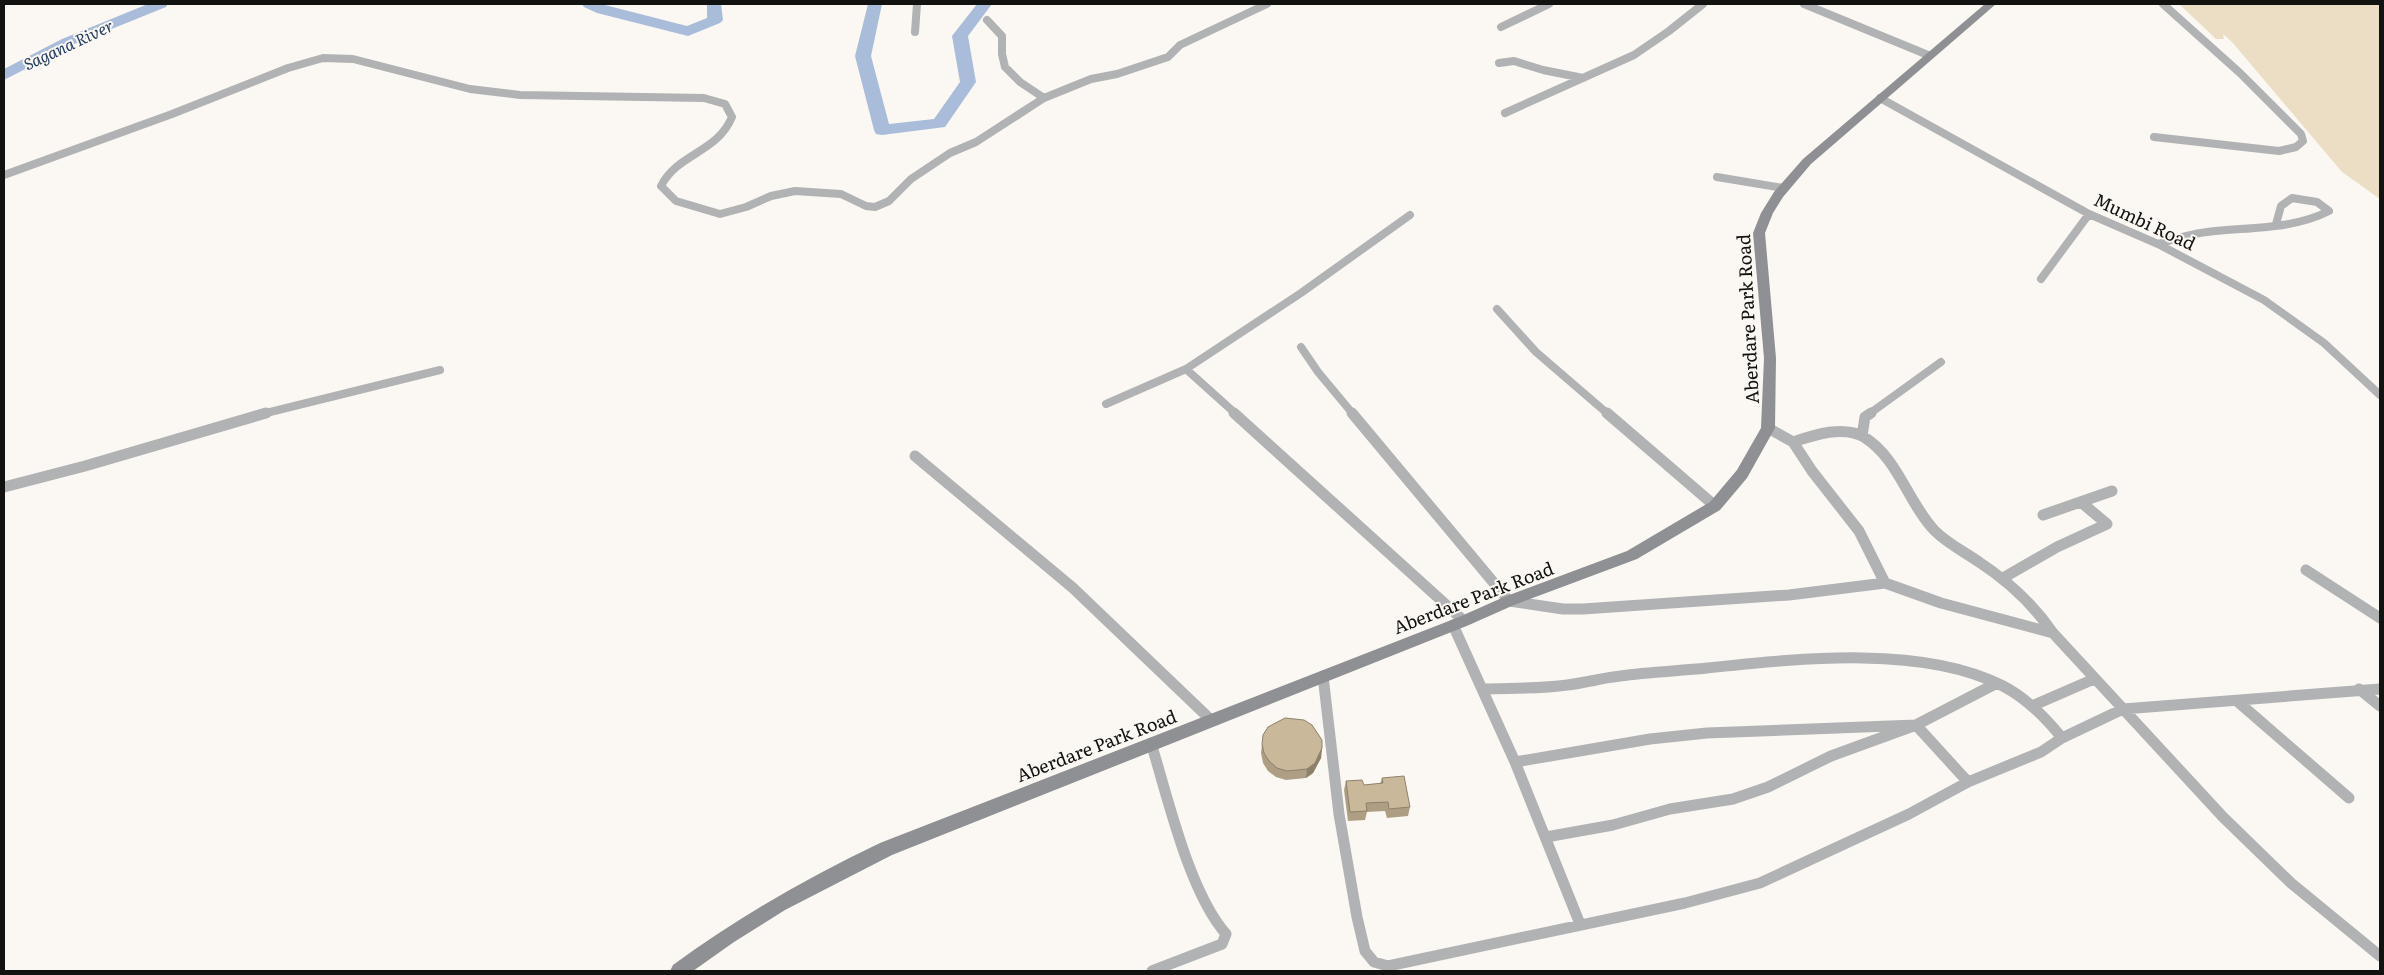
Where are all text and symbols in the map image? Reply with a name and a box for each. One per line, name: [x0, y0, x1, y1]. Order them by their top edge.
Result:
water label: Sagana River: [19, 13, 117, 75]
street label: Mumbi Road: [2090, 186, 2200, 256]
street label: Aberdare Park Road: [1729, 233, 1765, 405]
street label: Aberdare Park Road: [1389, 554, 1557, 640]
street label: Aberdare Park Road: [1012, 702, 1180, 788]

